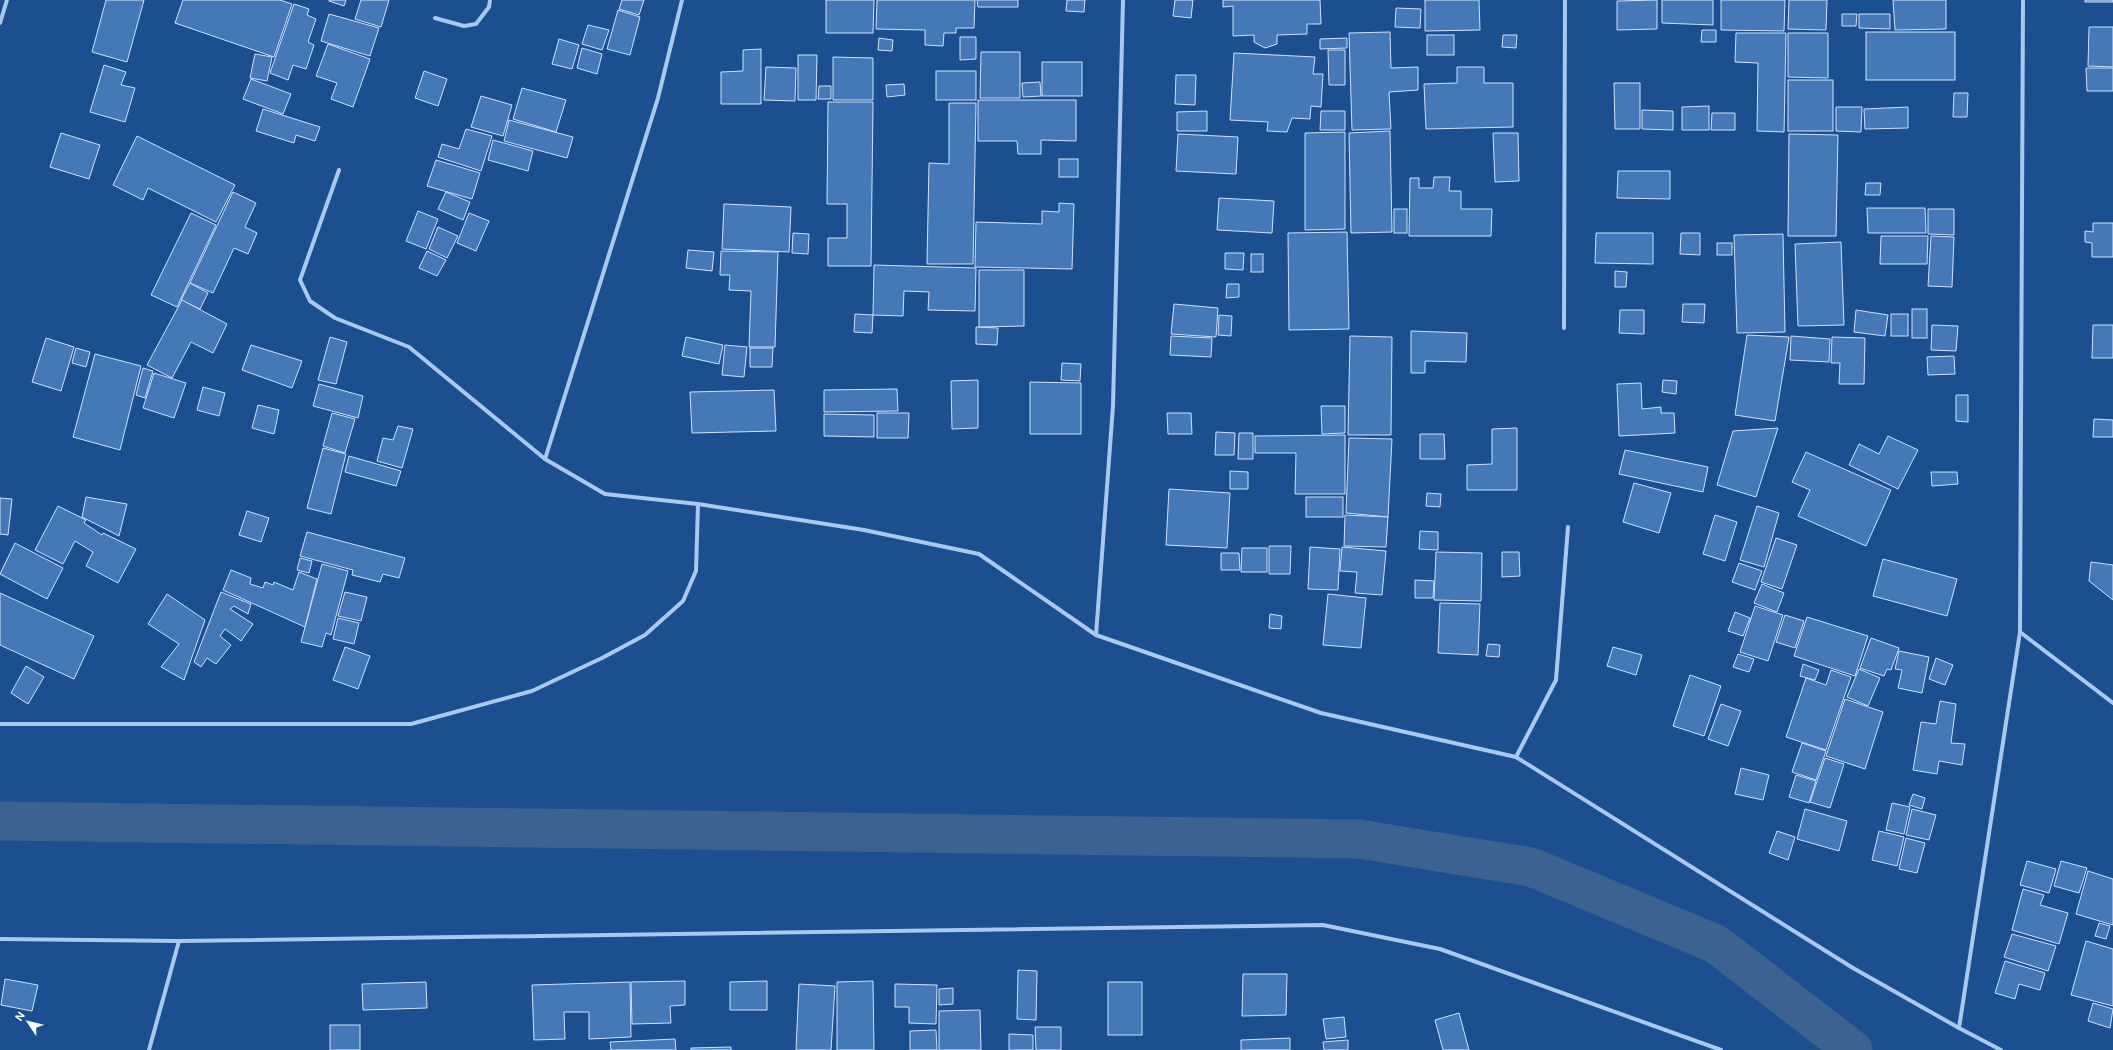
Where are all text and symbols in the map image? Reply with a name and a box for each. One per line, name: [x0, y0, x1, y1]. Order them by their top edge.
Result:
north arrow: [8, 1002, 48, 1042]
text: N: [12, 1009, 28, 1024]

